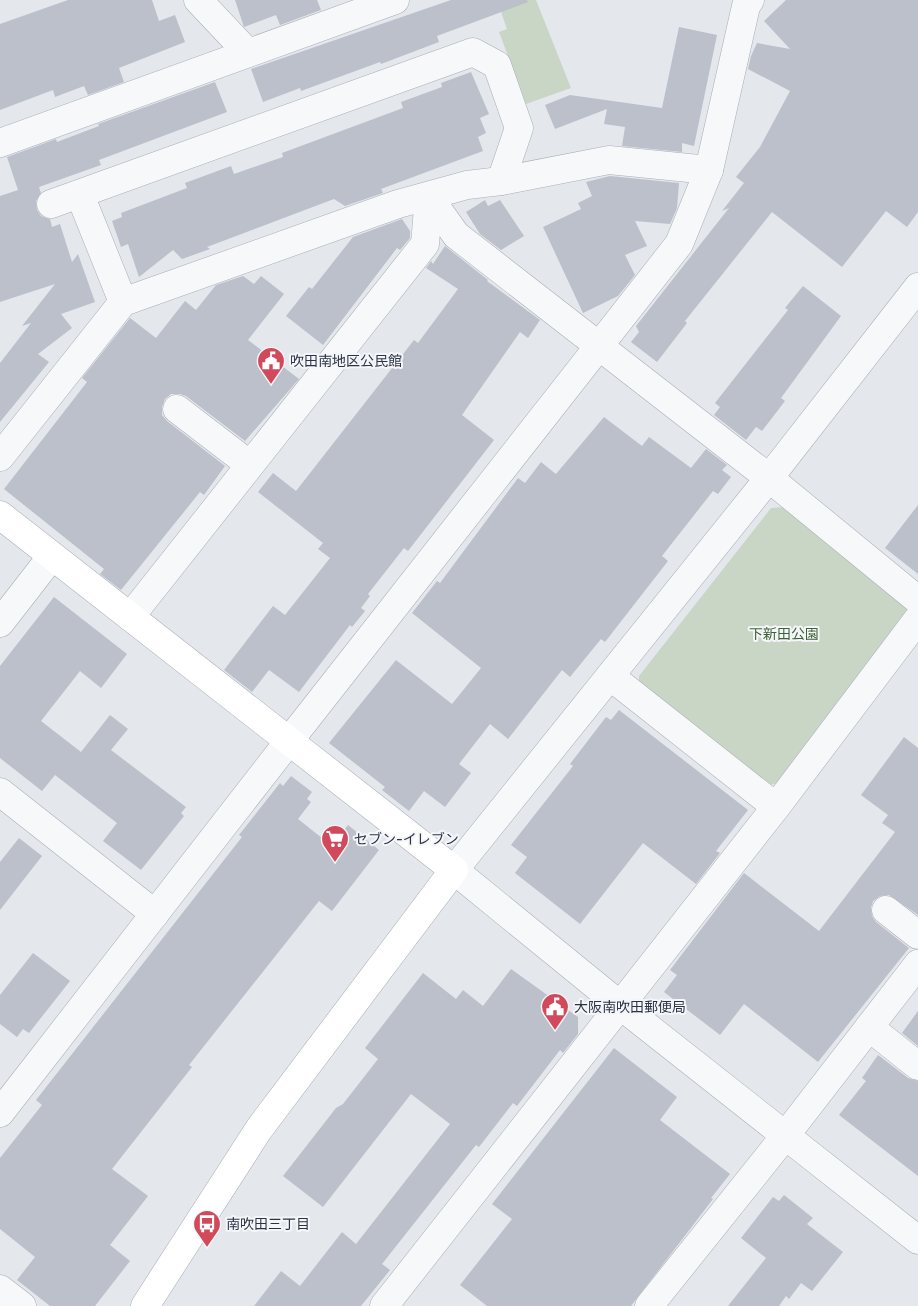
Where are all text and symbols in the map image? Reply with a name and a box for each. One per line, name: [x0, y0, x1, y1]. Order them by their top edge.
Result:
public building icon: 吹田南地区公民館: [256, 346, 286, 385]
place label: 吹田南地区公民館: [290, 353, 402, 370]
park label: 下新田公園: [749, 626, 819, 643]
supermarket icon: セブン-イレブン: [320, 824, 350, 863]
place label: セブン-イレブン: [354, 831, 459, 848]
public building icon: 大阪南吹田郵便局: [540, 992, 570, 1031]
place label: 大阪南吹田郵便局: [574, 999, 686, 1016]
bus stop icon: 南吹田三丁目: [192, 1209, 222, 1248]
place label: 南吹田三丁目: [226, 1216, 310, 1233]

